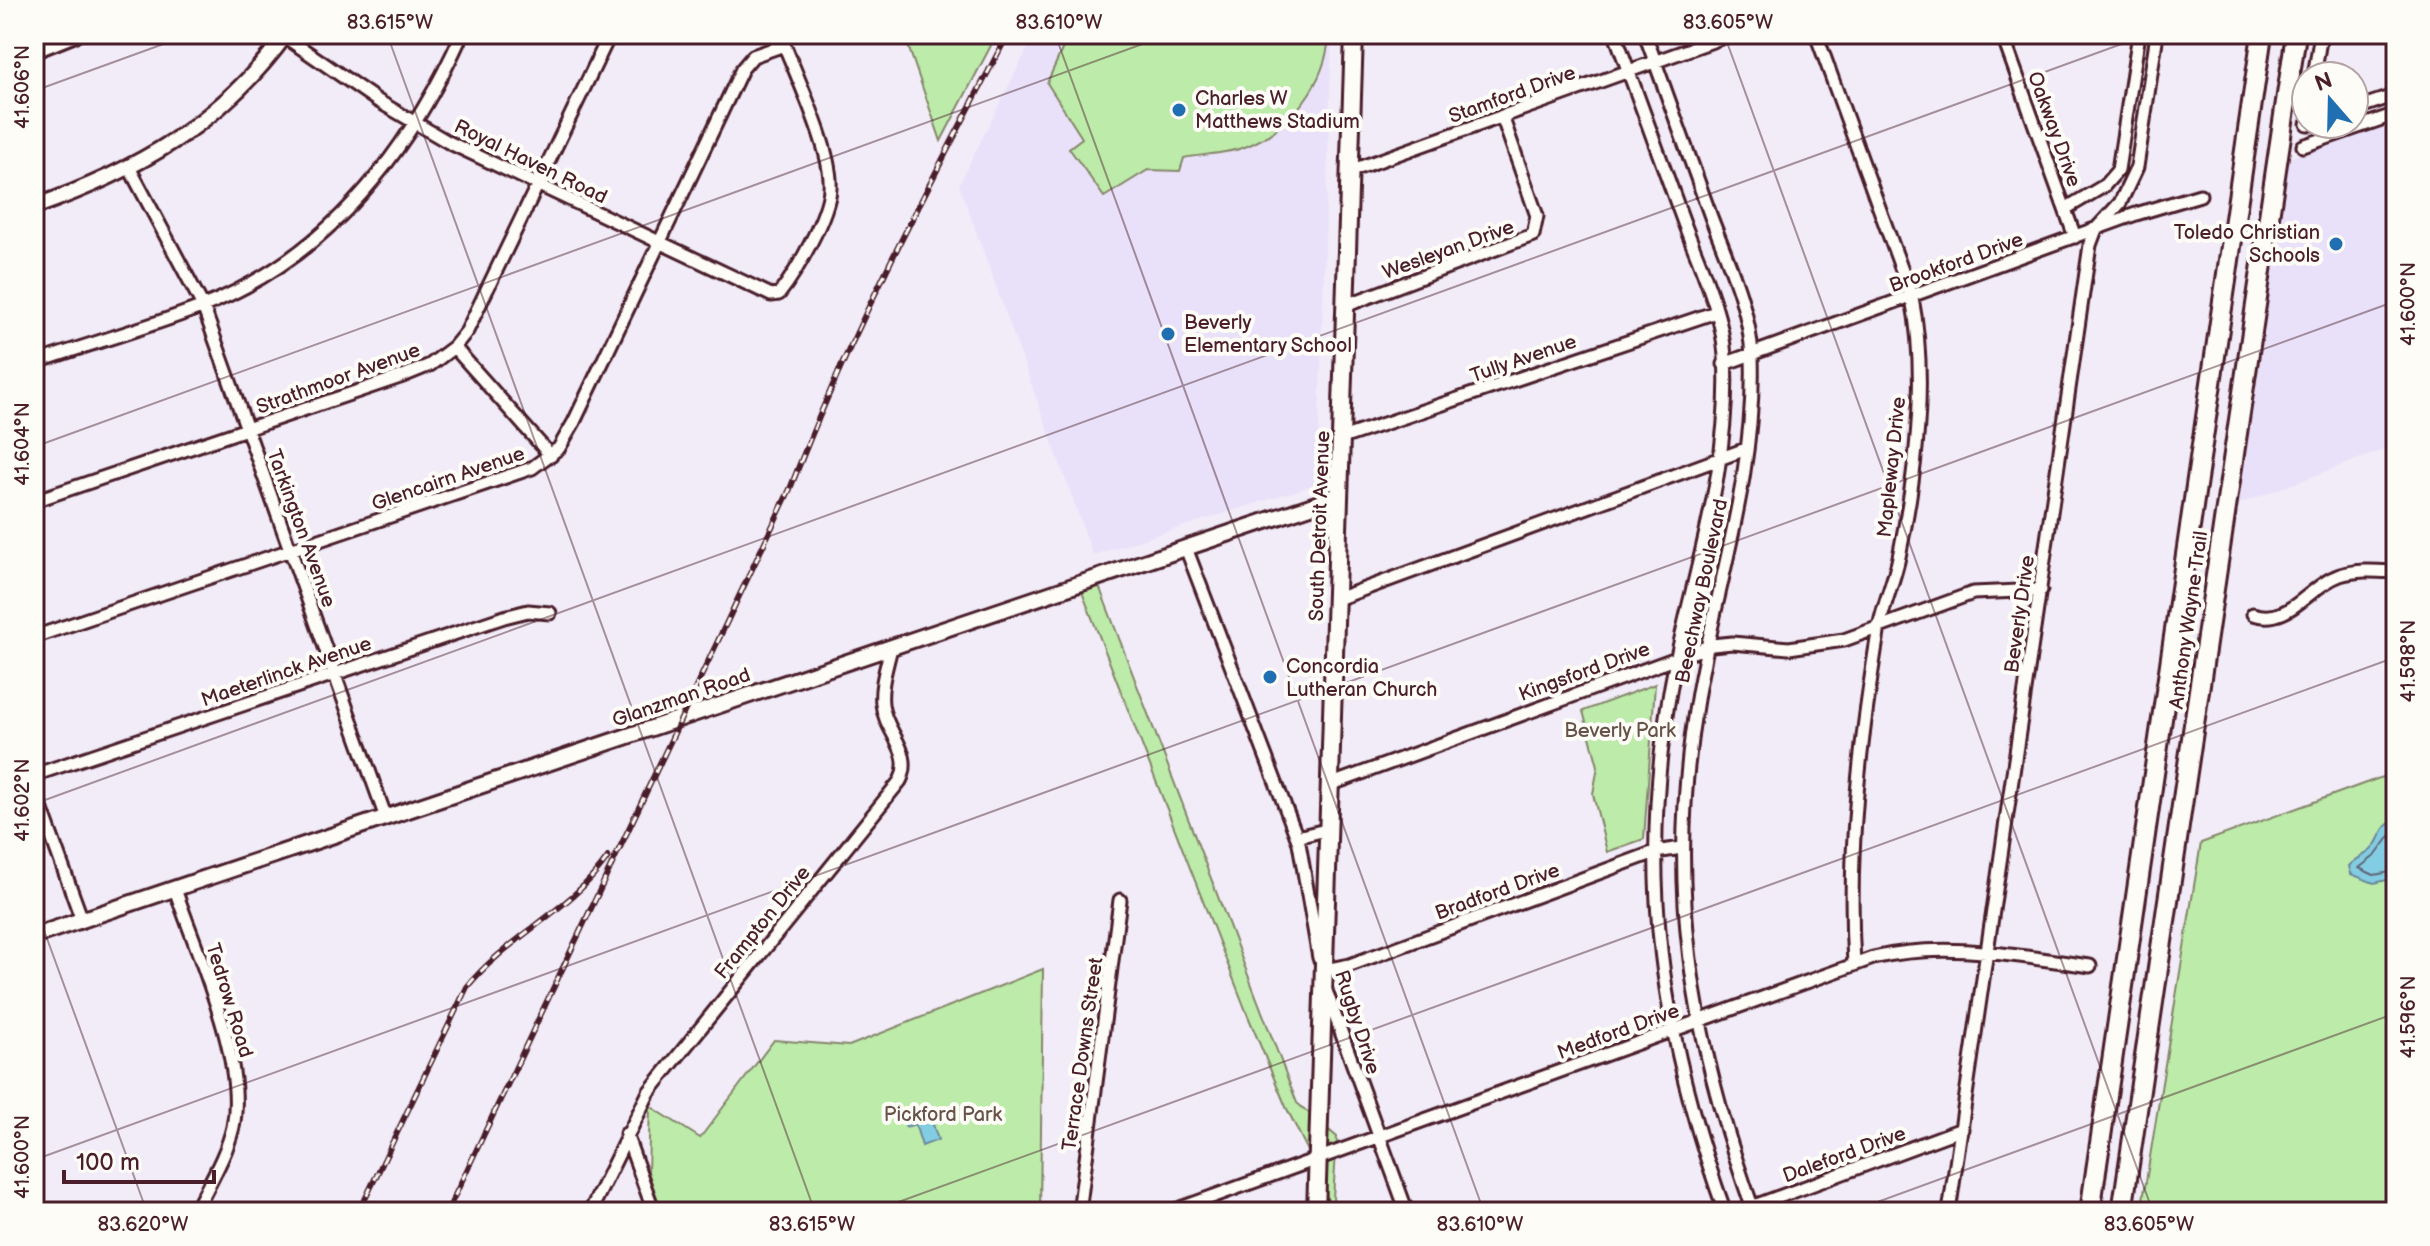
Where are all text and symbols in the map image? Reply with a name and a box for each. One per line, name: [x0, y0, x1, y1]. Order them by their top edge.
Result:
text: 83.615°W: [347, 11, 433, 35]
text: 83.610°W: [1015, 11, 1103, 35]
text: 83.605°W: [1683, 11, 1773, 35]
text: 41.606°N: [11, 45, 35, 129]
north arrow: [2290, 60, 2370, 140]
street label: Stamford Drive: [1446, 61, 1579, 129]
text: N: [2311, 67, 2336, 98]
street label: Oakway Drive: [2022, 68, 2086, 190]
place label: Charles W Matthews Stadium: [1195, 87, 1360, 134]
marker: Charles W Matthews Stadium: [1170, 101, 1188, 119]
street label: Royal Haven Road: [450, 114, 611, 209]
street label: Wesleyan Drive: [1379, 215, 1518, 285]
place label: Toledo Christian Schools: [2174, 221, 2320, 268]
street label: Brookford Drive: [1886, 228, 2027, 298]
marker: Toledo Christian Schools: [2327, 235, 2345, 253]
text: 41.600°N: [2397, 262, 2421, 346]
place label: Beverly Elementary School: [1184, 311, 1352, 358]
marker: Beverly Elementary School: [1159, 325, 1177, 343]
street label: Tully Avenue: [1467, 330, 1580, 388]
street label: Strathmoor Avenue: [253, 338, 424, 420]
street label: Mapleway Drive: [1873, 396, 1911, 539]
text: 41.604°N: [11, 402, 35, 486]
street label: South Detroit Avenue: [1305, 430, 1335, 622]
street label: Glencairn Avenue: [369, 441, 528, 516]
street label: Tarkington Avenue: [261, 446, 341, 611]
street label: Beechway Boulevard: [1671, 497, 1733, 686]
street label: Anthony Wayne Trail: [2165, 530, 2213, 711]
street label: Beverly Drive: [2000, 554, 2040, 675]
text: 41.598°N: [2397, 620, 2421, 702]
street label: Maeterlinck Avenue: [198, 632, 375, 712]
street label: Kingsford Drive: [1516, 637, 1653, 707]
place label: Concordia Lutheran Church: [1286, 655, 1437, 702]
street label: Glanzman Road: [609, 663, 753, 733]
marker: Concordia Lutheran Church: [1261, 668, 1279, 686]
park label: Beverly Park: [1564, 719, 1676, 743]
text: 41.602°N: [11, 758, 35, 842]
street label: Bradford Drive: [1432, 858, 1563, 926]
street label: Frampton Drive: [710, 861, 816, 984]
street label: Tedrow Road: [200, 940, 258, 1060]
street label: Terrace Downs Street: [1058, 956, 1108, 1152]
street label: Rugby Drive: [1329, 967, 1385, 1078]
text: 41.596°N: [2397, 976, 2421, 1058]
street label: Medford Drive: [1554, 999, 1683, 1065]
park label: Pickford Park: [884, 1103, 1002, 1127]
text: 41.600°N: [11, 1115, 35, 1199]
street label: Daleford Drive: [1779, 1122, 1909, 1188]
scale bar: [64, 1134, 214, 1184]
text: 100 m: [76, 1148, 140, 1177]
text: 83.620°W: [97, 1213, 189, 1237]
text: 83.615°W: [769, 1213, 855, 1237]
text: 83.610°W: [1436, 1213, 1524, 1237]
text: 83.605°W: [2104, 1213, 2194, 1237]

